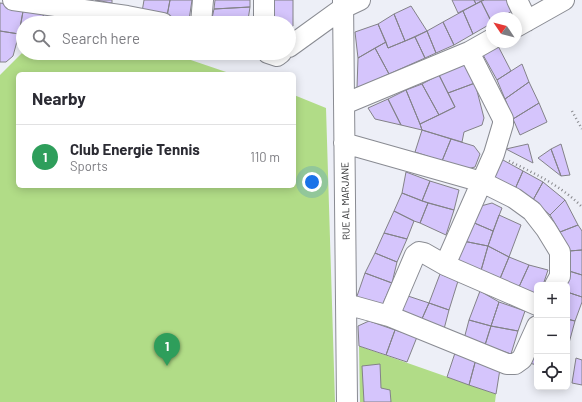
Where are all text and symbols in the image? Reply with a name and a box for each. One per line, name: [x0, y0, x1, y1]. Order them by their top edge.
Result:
north arrow: [486, 12, 522, 48]
search box: [16, 16, 296, 60]
icon: search: [30, 27, 52, 49]
text: Search here: [62, 29, 140, 47]
text: Nearby: [32, 88, 86, 108]
text: Club Energie Tennis: [70, 140, 200, 158]
text: 1: [43, 149, 47, 165]
text: 110 m: [250, 149, 280, 165]
text: Sports: [70, 158, 108, 174]
street label: RUE AL MARJANE: [338, 162, 352, 240]
your location: [302, 172, 322, 192]
map controls: [534, 282, 570, 390]
button: +: [534, 282, 570, 318]
button: −: [534, 318, 570, 354]
pin: 1: [154, 333, 180, 366]
button: locate: [534, 354, 570, 390]

